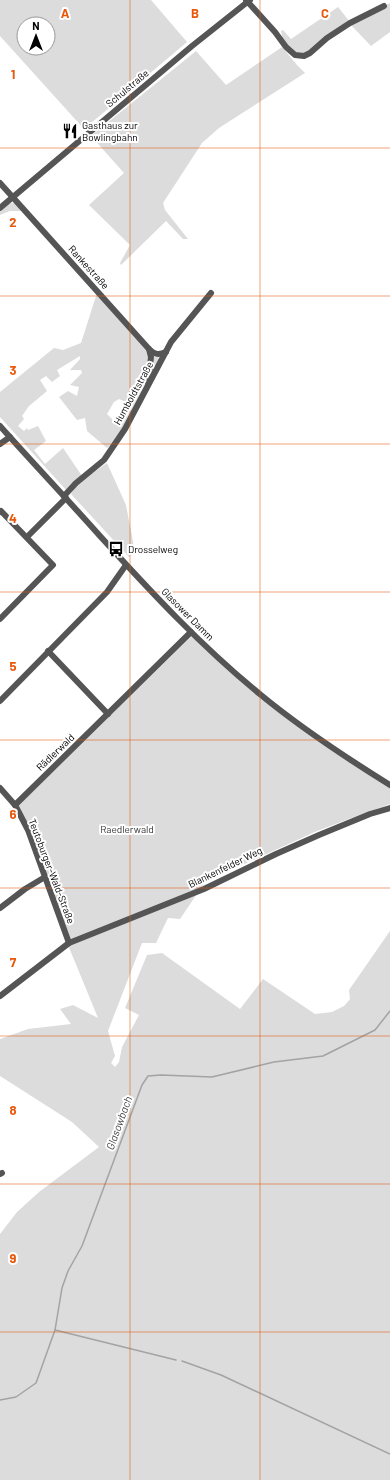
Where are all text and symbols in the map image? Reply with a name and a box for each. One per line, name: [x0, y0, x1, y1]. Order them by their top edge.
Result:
text: A: [61, 5, 70, 21]
text: B: [191, 5, 199, 21]
text: C: [321, 5, 329, 21]
north arrow: [16, 16, 56, 56]
text: N: [32, 19, 40, 32]
text: 1: [11, 66, 15, 82]
street label: Schulstraße: [103, 67, 151, 109]
place label: Gasthaus zur Bowlingbahn: [82, 119, 138, 143]
restaurant icon: Gasthaus zur Bowlingbahn: [61, 122, 79, 140]
text: 2: [9, 214, 17, 230]
street label: Rankestraße: [66, 243, 112, 291]
street label: Humboldtstraße: [111, 359, 155, 427]
text: 3: [9, 362, 17, 378]
text: 4: [9, 510, 17, 526]
bus stop icon: Drosselweg: [107, 540, 125, 558]
place label: Drosselweg: [128, 543, 178, 555]
street label: Glasower Damm: [159, 585, 217, 643]
text: 5: [9, 658, 17, 674]
street label: Rädlerwald: [34, 731, 76, 773]
text: 6: [10, 806, 17, 822]
street label: Teutoburger-Wald-Straße: [26, 817, 78, 925]
park label: Raedlerwald: [100, 823, 154, 835]
street label: Blankenfelder Weg: [186, 844, 264, 890]
text: 7: [10, 954, 17, 970]
water label: Glasowbach: [103, 1094, 134, 1151]
text: 8: [9, 1102, 17, 1118]
text: 9: [10, 1250, 17, 1266]

